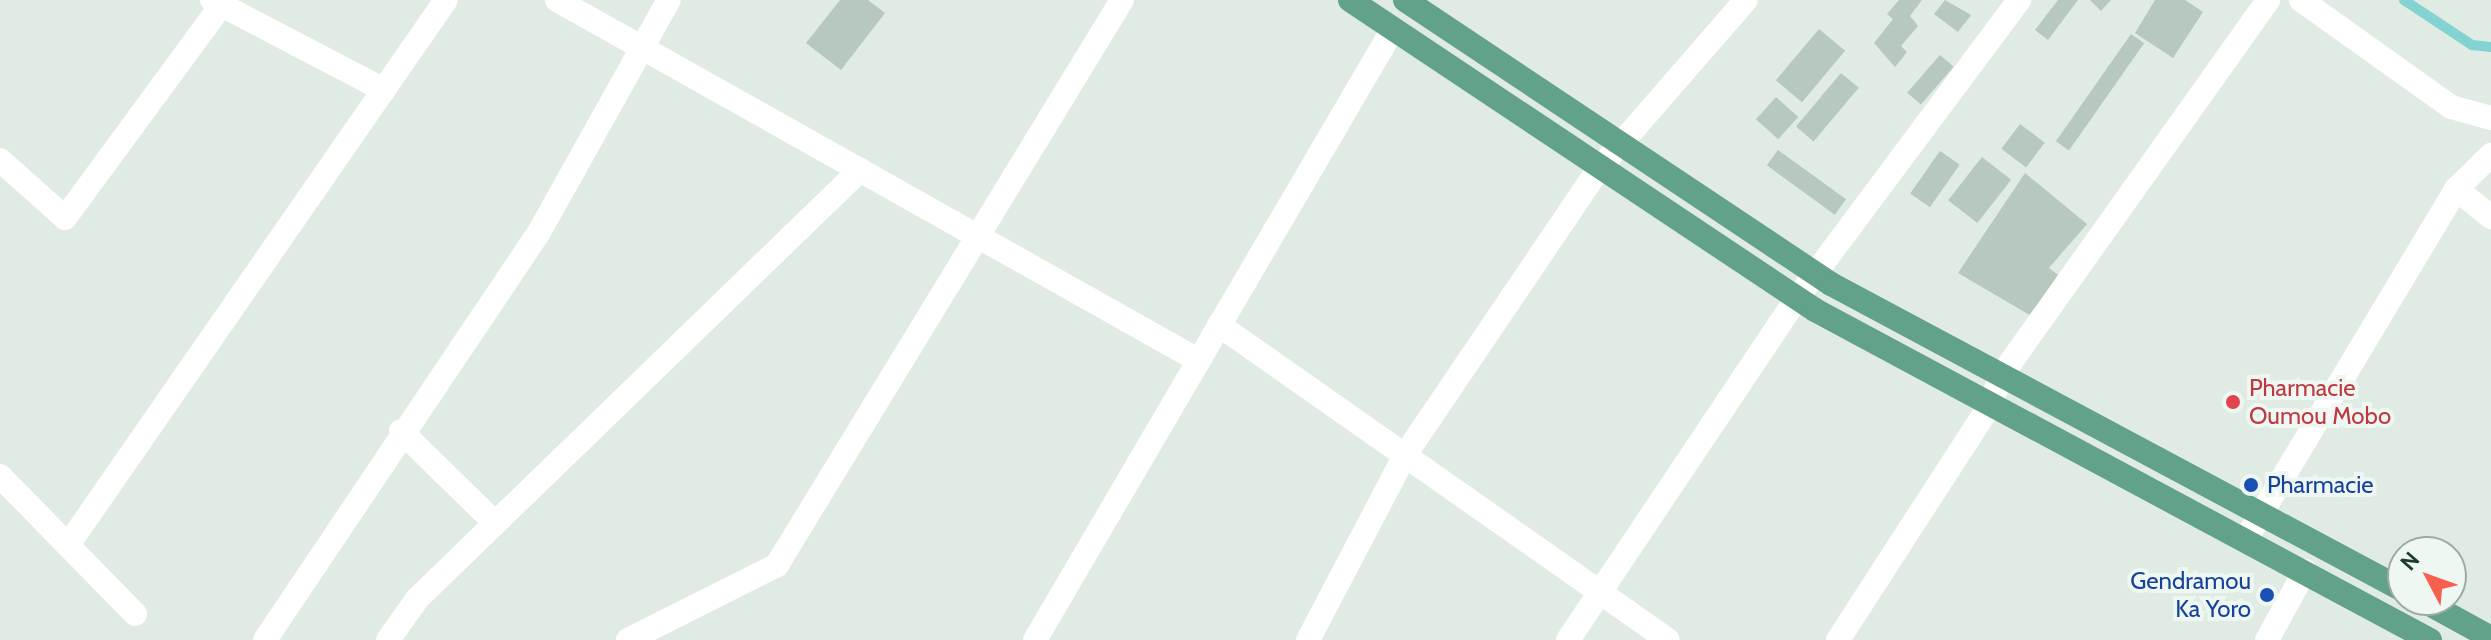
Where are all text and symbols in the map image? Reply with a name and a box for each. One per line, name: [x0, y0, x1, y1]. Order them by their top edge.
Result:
place label: Pharmacie Oumou Mobo: [2249, 374, 2391, 430]
marker: Pharmacie Oumou Mobo: [2224, 393, 2242, 411]
place label: Pharmacie: [2267, 471, 2374, 499]
marker: Pharmacie: [2242, 476, 2260, 494]
north arrow: [2387, 536, 2467, 616]
text: N: [2395, 547, 2425, 576]
place label: Gendramou Ka Yoro: [2130, 567, 2251, 623]
marker: Gendramou Ka Yoro: [2258, 586, 2276, 604]

